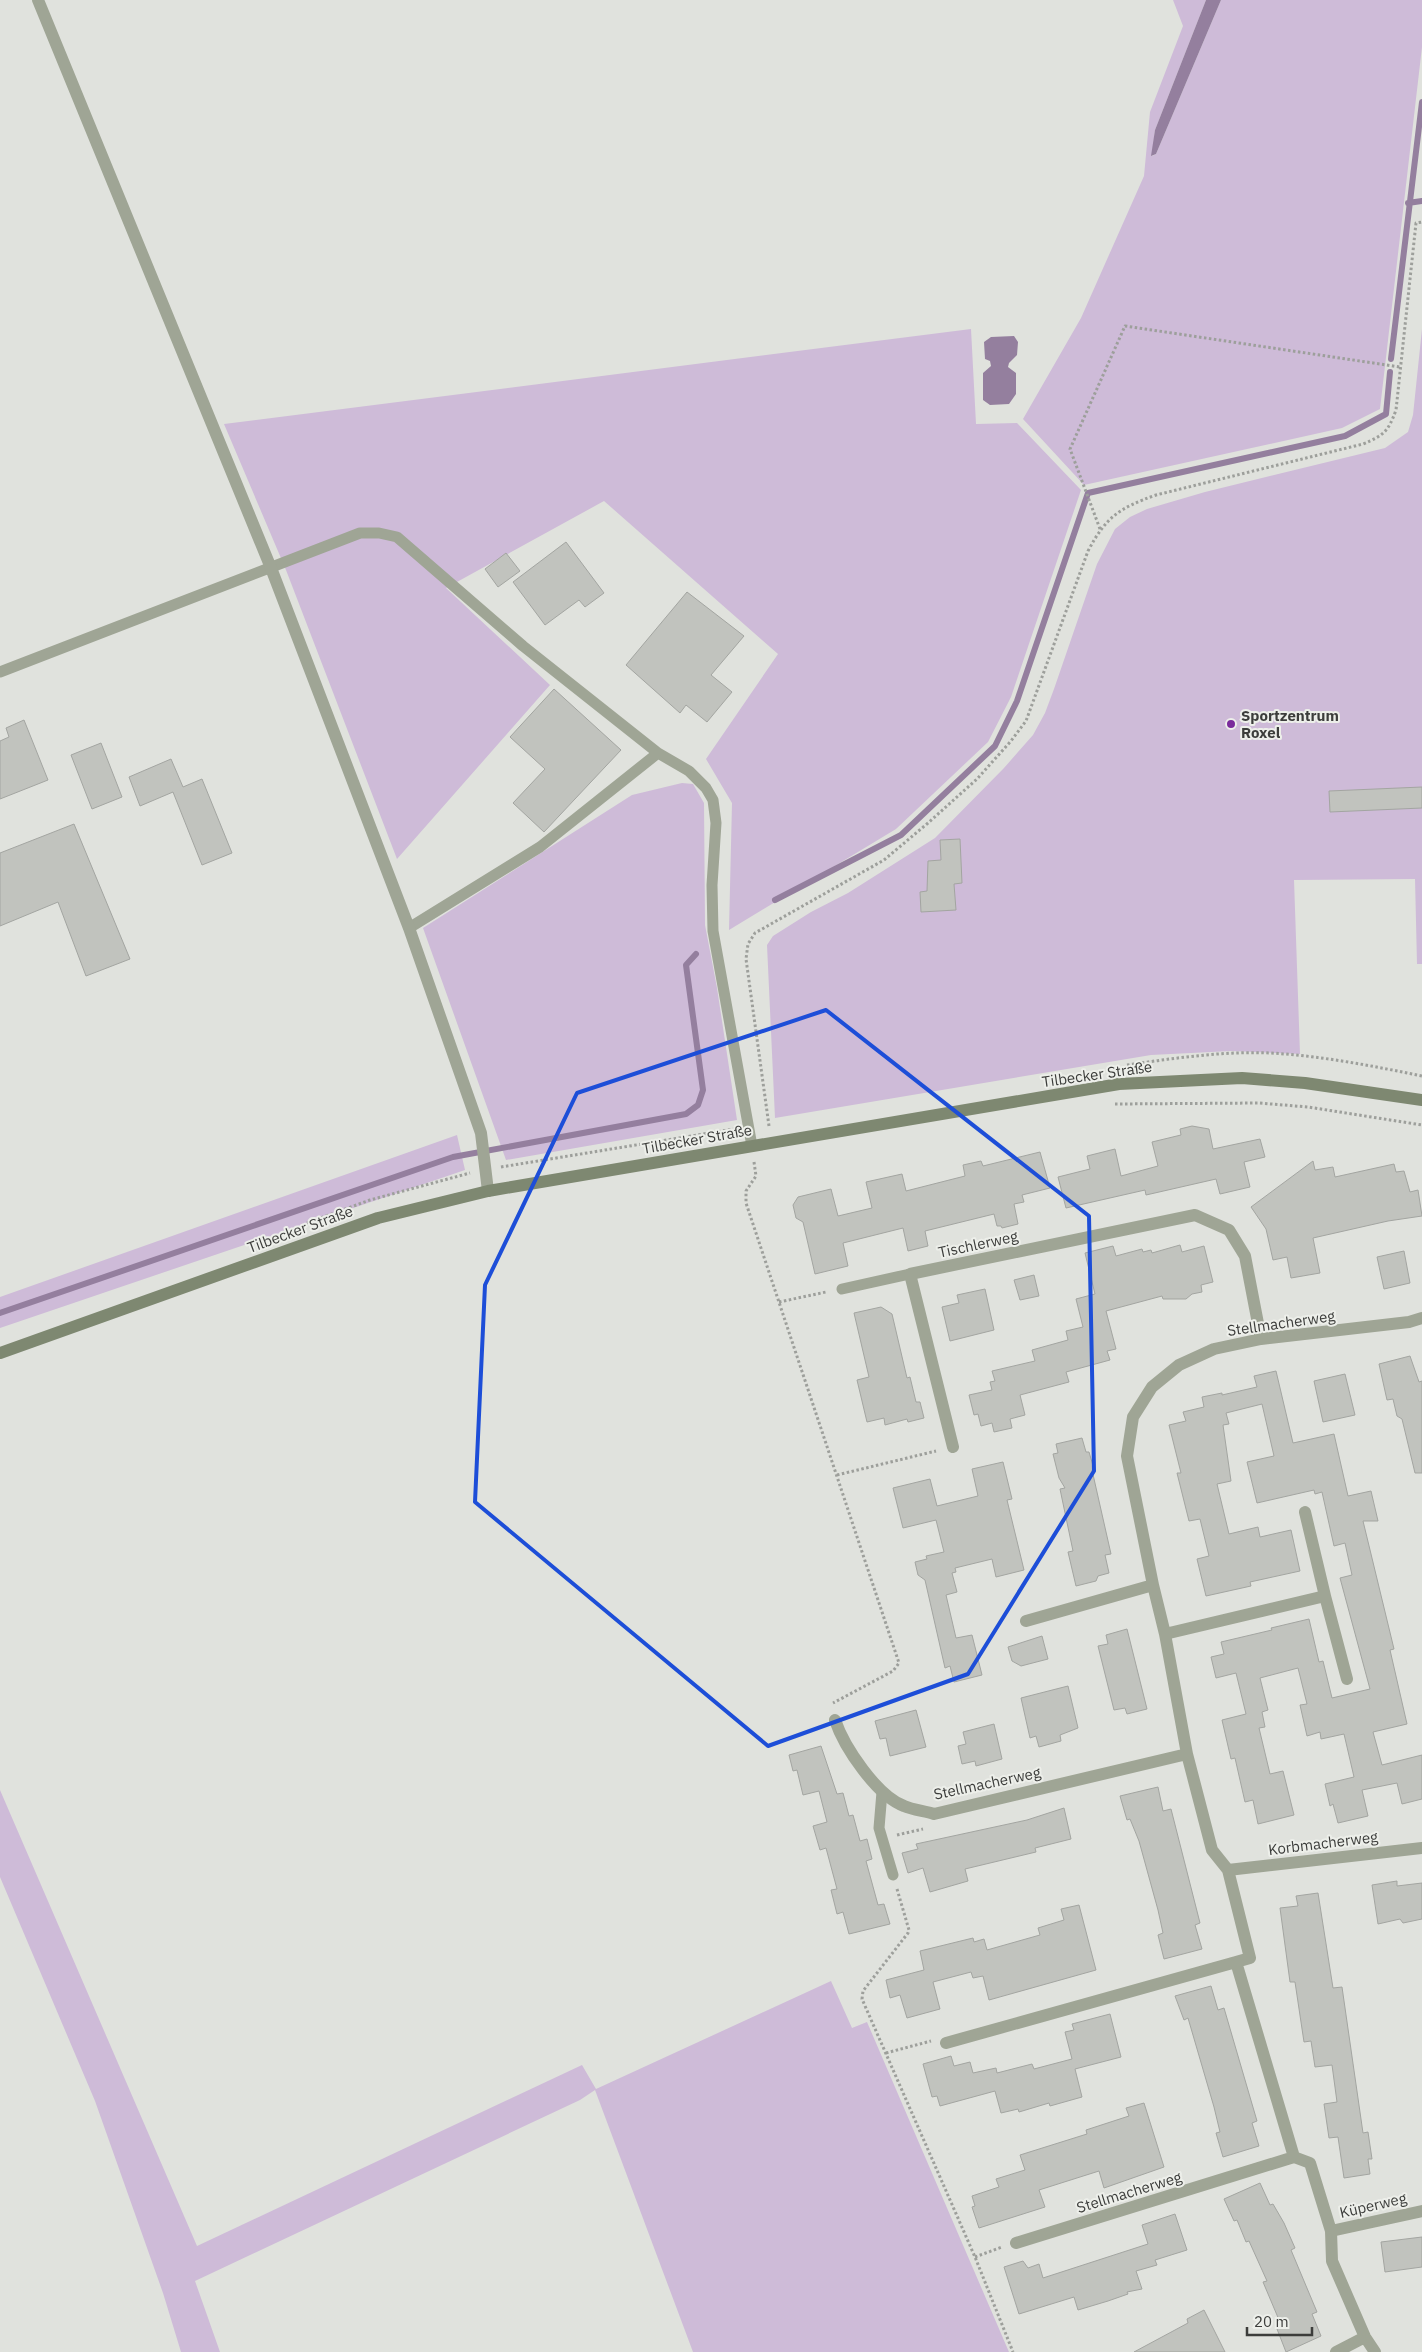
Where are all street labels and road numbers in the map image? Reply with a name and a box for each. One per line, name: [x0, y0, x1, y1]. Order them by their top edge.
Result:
street label: Tilbecker Straße: [1041, 1057, 1153, 1091]
street label: Tilbecker Straße: [641, 1120, 753, 1158]
street label: Tilbecker Straße: [245, 1201, 355, 1257]
street label: Tischlerweg: [936, 1226, 1020, 1262]
street label: Stellmacherweg: [1226, 1306, 1336, 1340]
street label: Stellmacherweg: [932, 1762, 1042, 1804]
street label: Korbmacherweg: [1267, 1827, 1379, 1859]
street label: Stellmacherweg: [1074, 2167, 1184, 2217]
street label: Küperweg: [1338, 2188, 1408, 2222]

